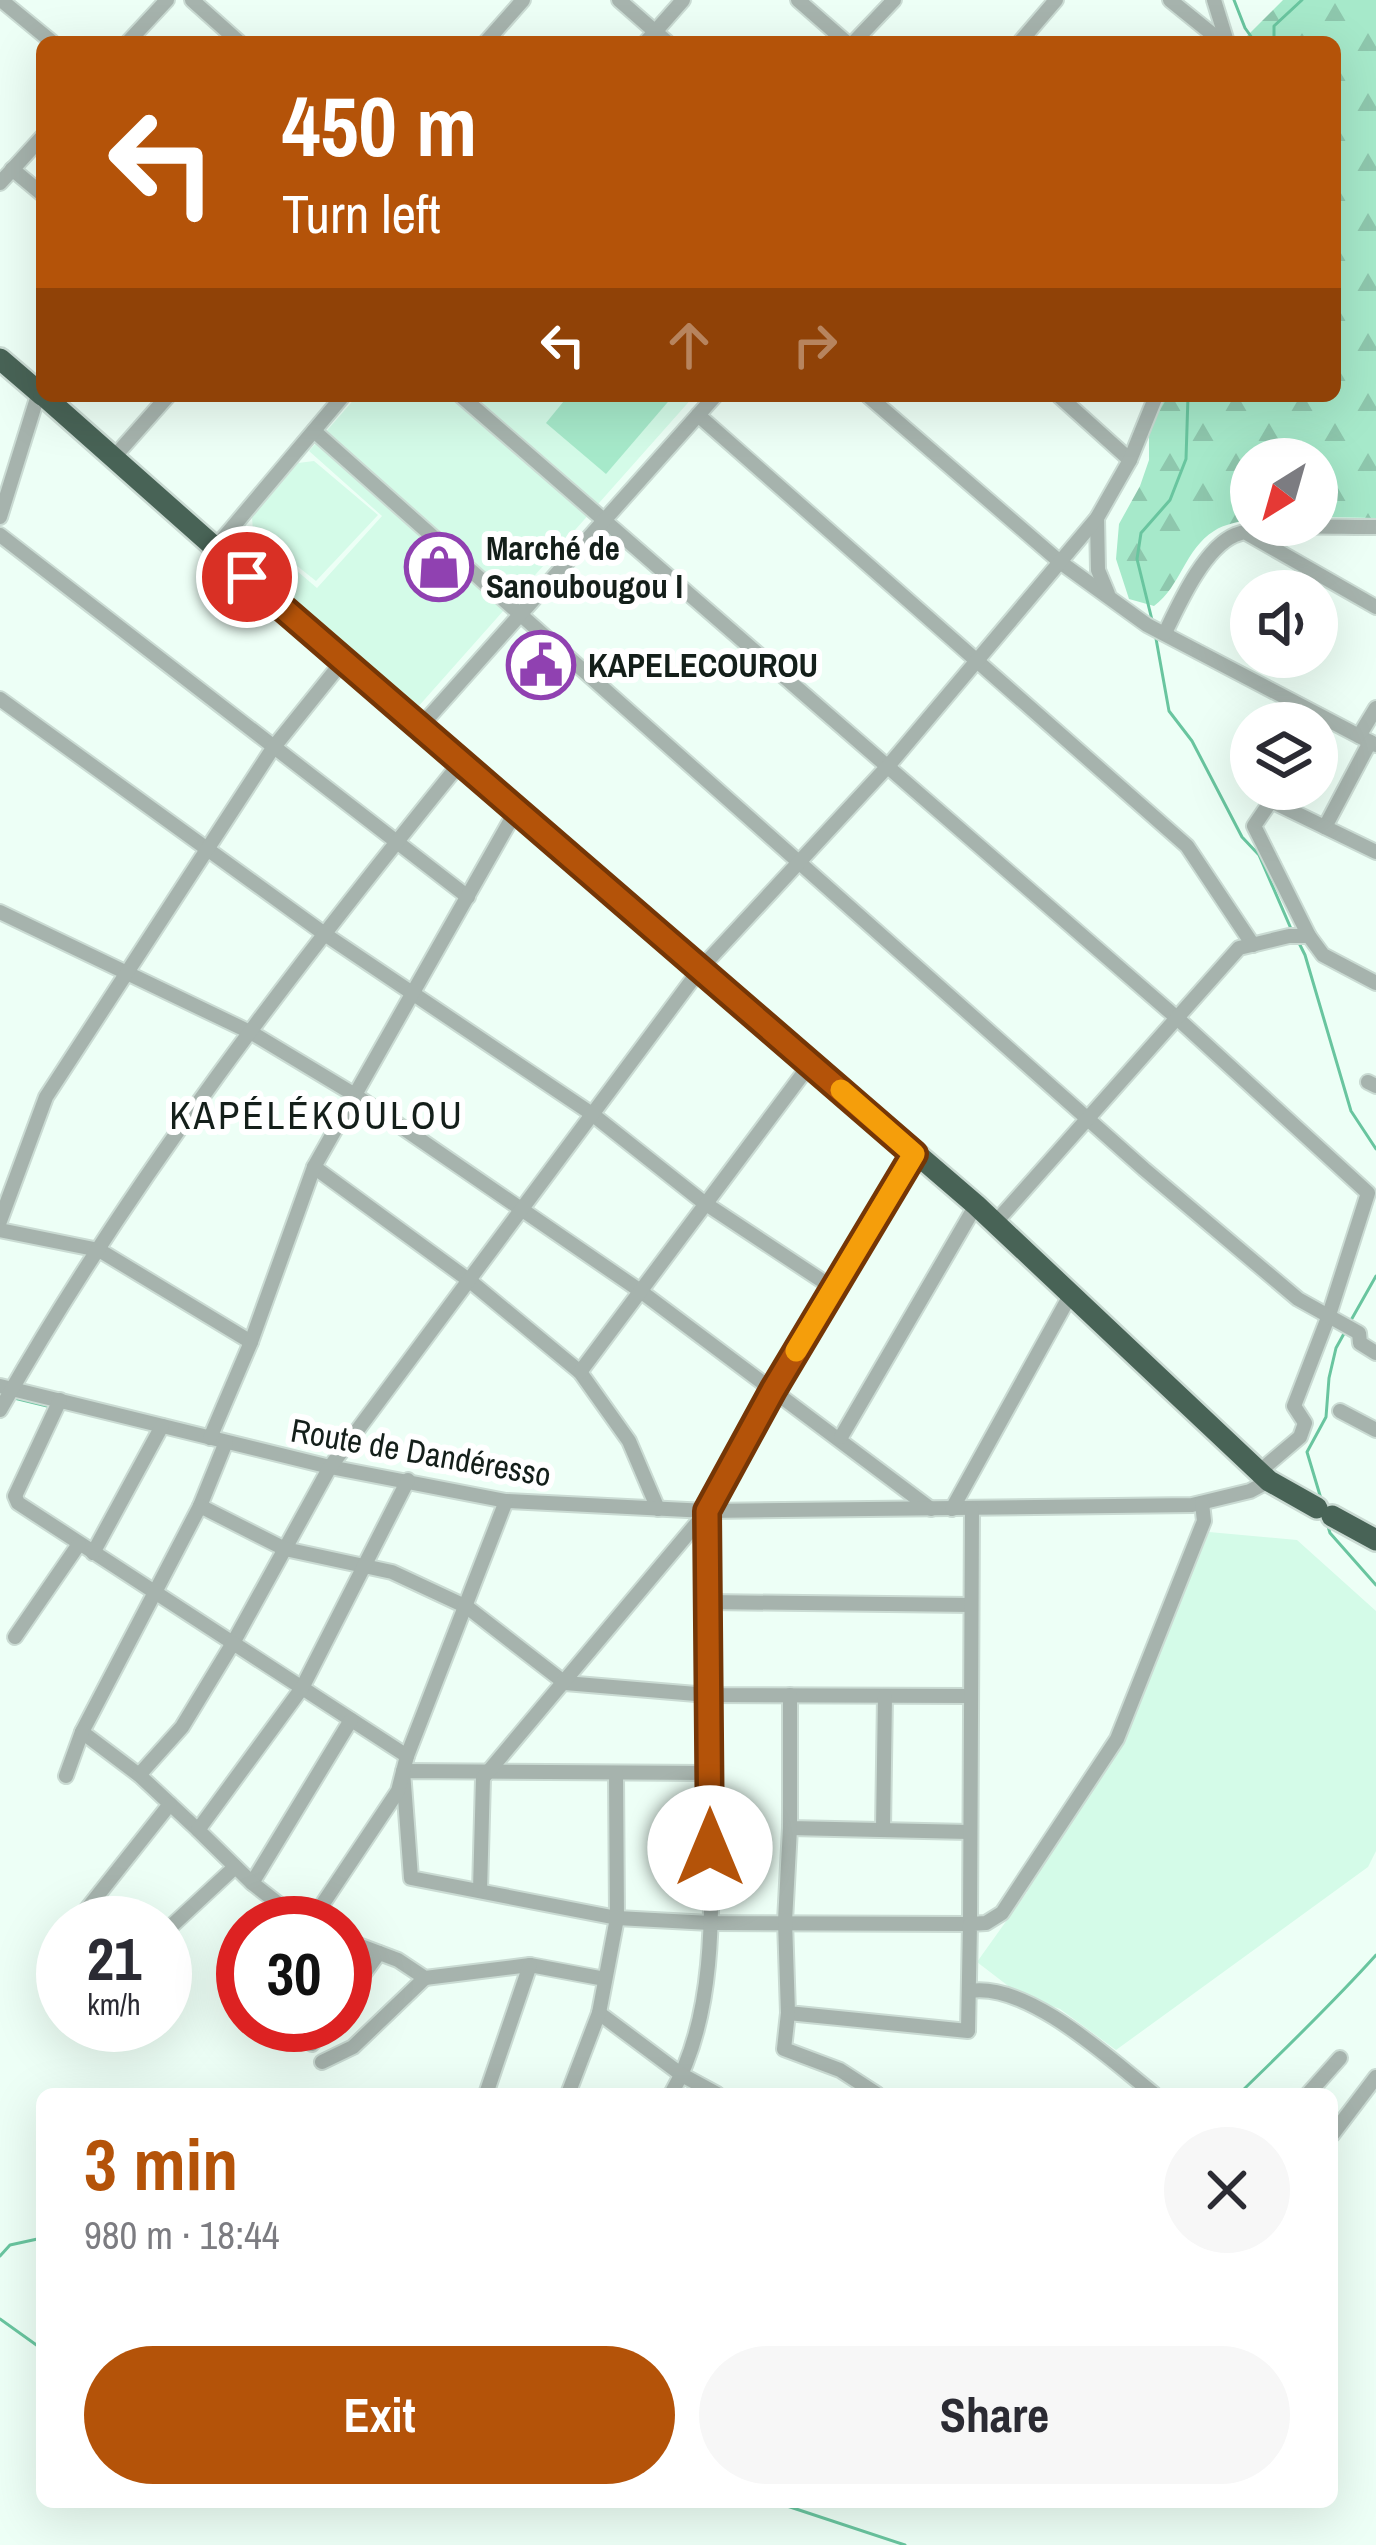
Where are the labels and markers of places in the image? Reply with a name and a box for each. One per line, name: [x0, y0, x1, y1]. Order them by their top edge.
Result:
pin: [196, 526, 298, 628]
place label: Marché de Sanoubougou I: [486, 526, 683, 608]
shop icon: Marché de Sanoubougou I: [404, 532, 474, 602]
public building icon: KAPELECOUROU: [506, 630, 576, 700]
place label: KAPELECOUROU: [588, 643, 818, 687]

